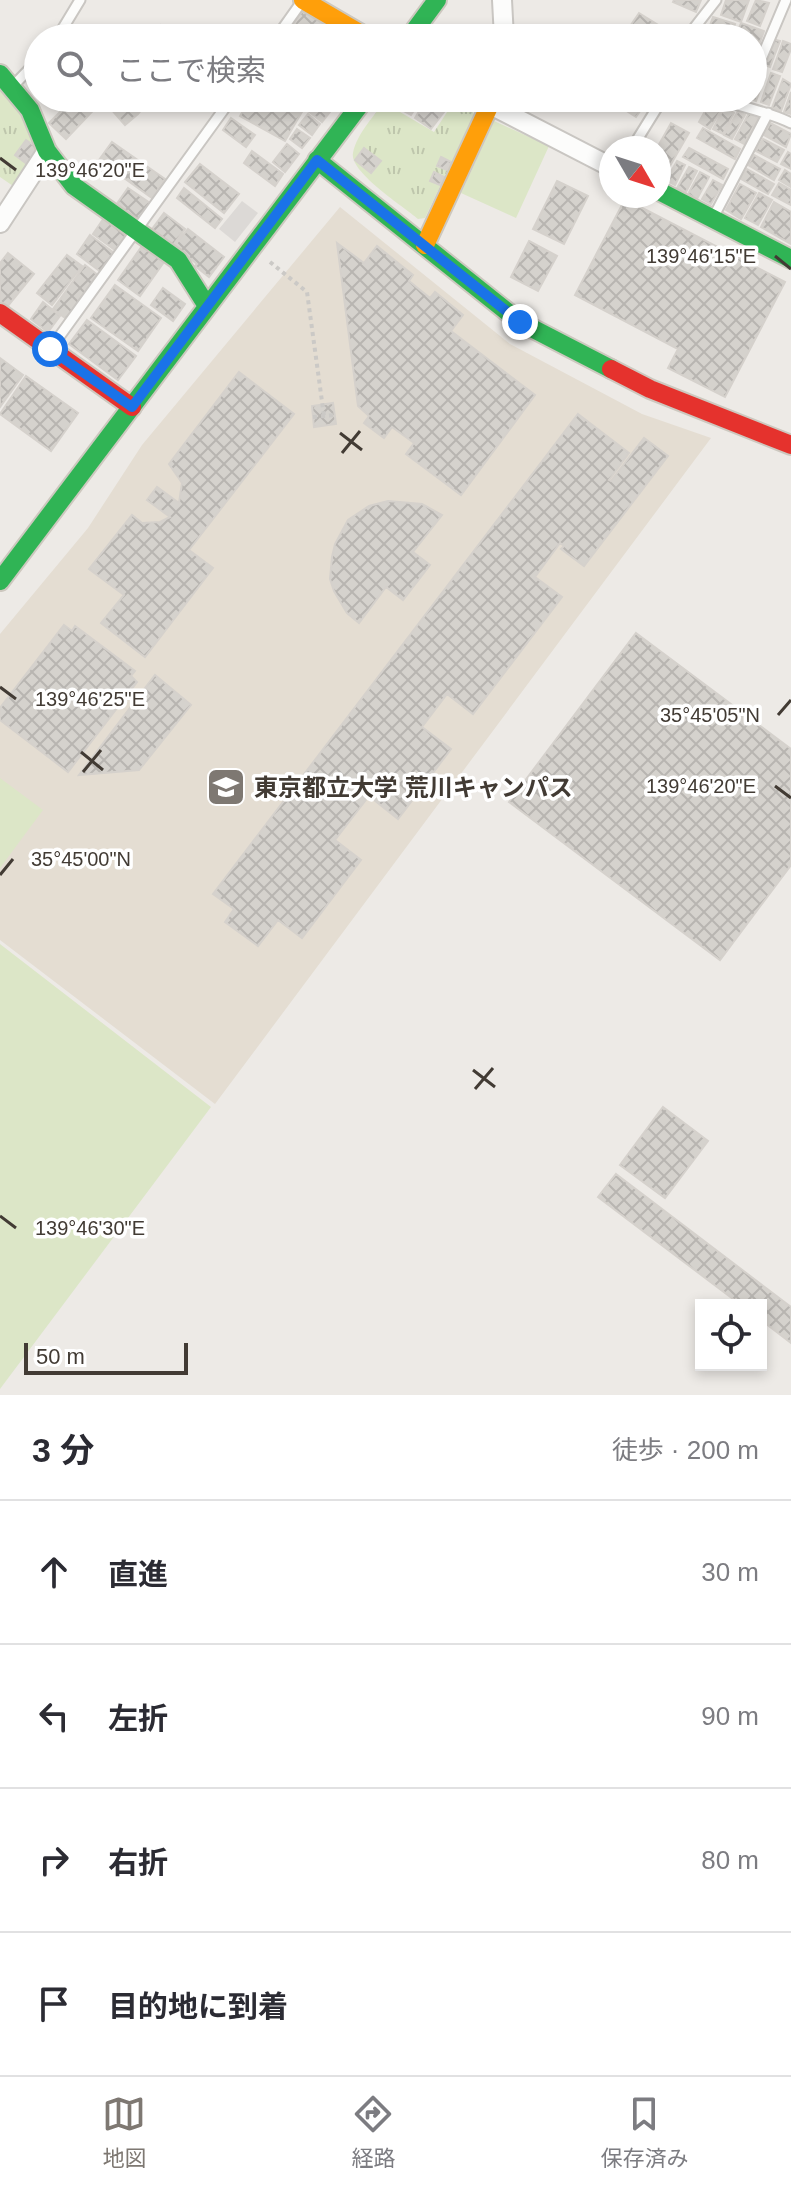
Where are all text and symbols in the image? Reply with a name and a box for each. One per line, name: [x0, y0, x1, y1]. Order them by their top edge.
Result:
search box: [24, 24, 767, 112]
icon: search: [52, 46, 96, 90]
text: ここで検索: [116, 54, 266, 87]
north arrow: [599, 136, 671, 208]
text: 139°46'20"E: [35, 159, 145, 181]
text: 139°46'15"E: [646, 245, 756, 267]
route end: [502, 304, 538, 340]
route start: [32, 331, 68, 367]
text: 139°46'25"E: [35, 688, 145, 710]
text: 35°45'05"N: [660, 704, 760, 726]
school or university icon: 東京都立大学 荒川キャンパス: [205, 766, 247, 808]
place label: 東京都立大学 荒川キャンパス: [254, 774, 573, 801]
text: 139°46'20"E: [646, 775, 756, 797]
text: 35°45'00"N: [31, 848, 131, 870]
text: 139°46'30"E: [35, 1217, 145, 1239]
map controls: [695, 1299, 767, 1371]
button: locate: [695, 1299, 767, 1371]
scale bar: [24, 1339, 188, 1375]
text: 50 m: [36, 1344, 85, 1369]
text: 3 分: [32, 1431, 94, 1469]
text: 徒歩 · 200 m: [612, 1435, 759, 1465]
icon: ahead: [32, 1550, 76, 1594]
text: 30 m: [701, 1557, 759, 1587]
text: 直進: [108, 1558, 168, 1591]
icon: left: [32, 1694, 76, 1738]
text: 90 m: [701, 1701, 759, 1731]
text: 左折: [108, 1702, 168, 1735]
icon: right: [32, 1838, 76, 1882]
text: 80 m: [701, 1845, 759, 1875]
text: 右折: [108, 1846, 168, 1879]
icon: arrive: [32, 1982, 76, 2026]
text: 目的地に到着: [108, 1990, 288, 2023]
tab: 地図: [102, 2092, 147, 2172]
tab: 経路: [351, 2092, 396, 2172]
tab: 保存済み: [600, 2092, 689, 2172]

